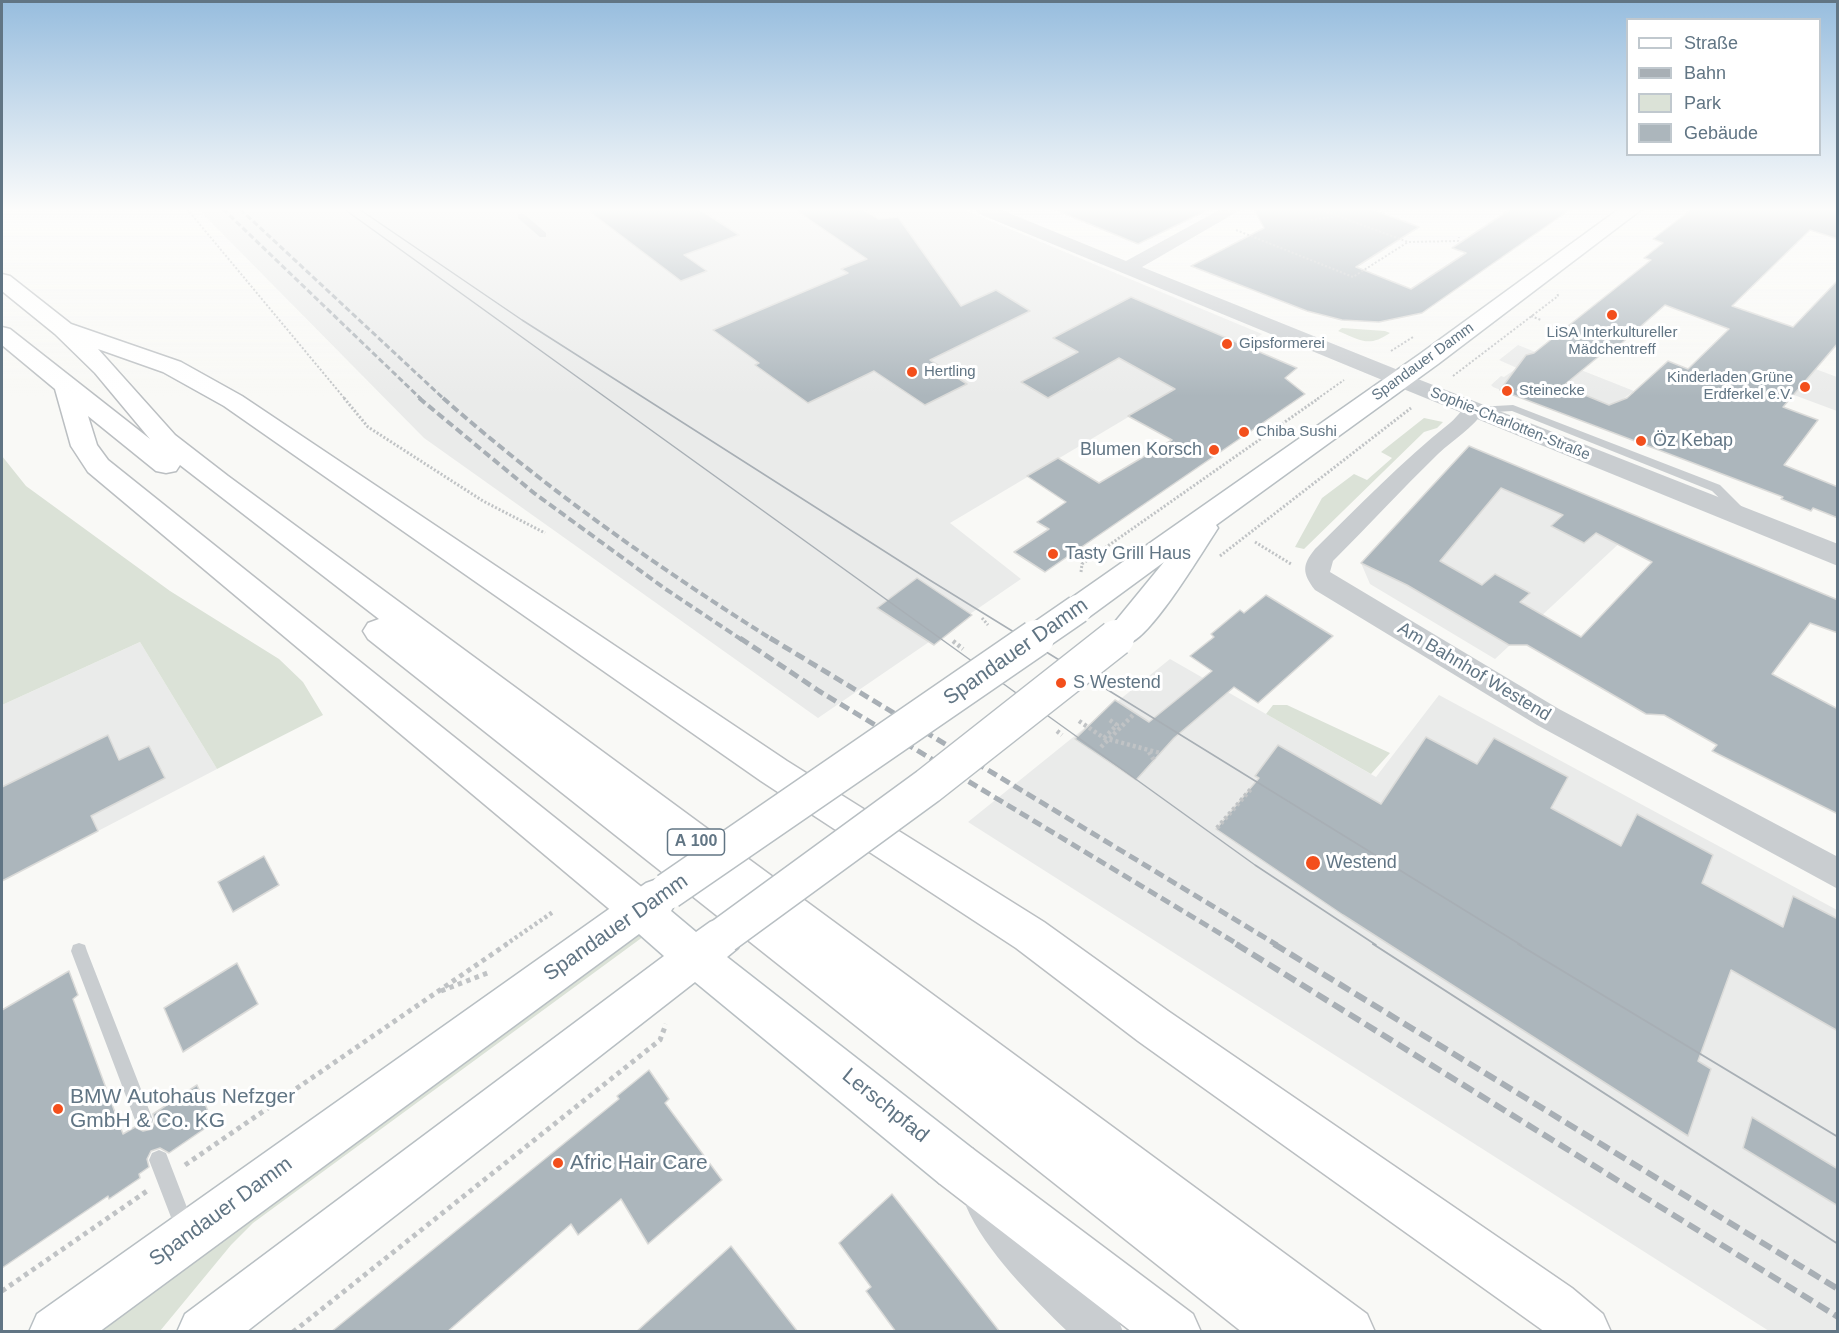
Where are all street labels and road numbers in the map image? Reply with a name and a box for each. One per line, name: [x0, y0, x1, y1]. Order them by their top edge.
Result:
street label: Spandauer Damm: [1368, 319, 1478, 405]
street label: Sophie-Charlotten-Straße: [1427, 384, 1593, 464]
street label: Spandauer Damm: [939, 593, 1093, 711]
street label: Am Bahnhof Westend: [1394, 618, 1554, 726]
road number: A 100: [668, 829, 724, 855]
street label: Spandauer Damm: [539, 869, 693, 987]
street label: Lerschpfad: [837, 1064, 933, 1148]
street label: Spandauer Damm: [145, 1152, 297, 1272]

